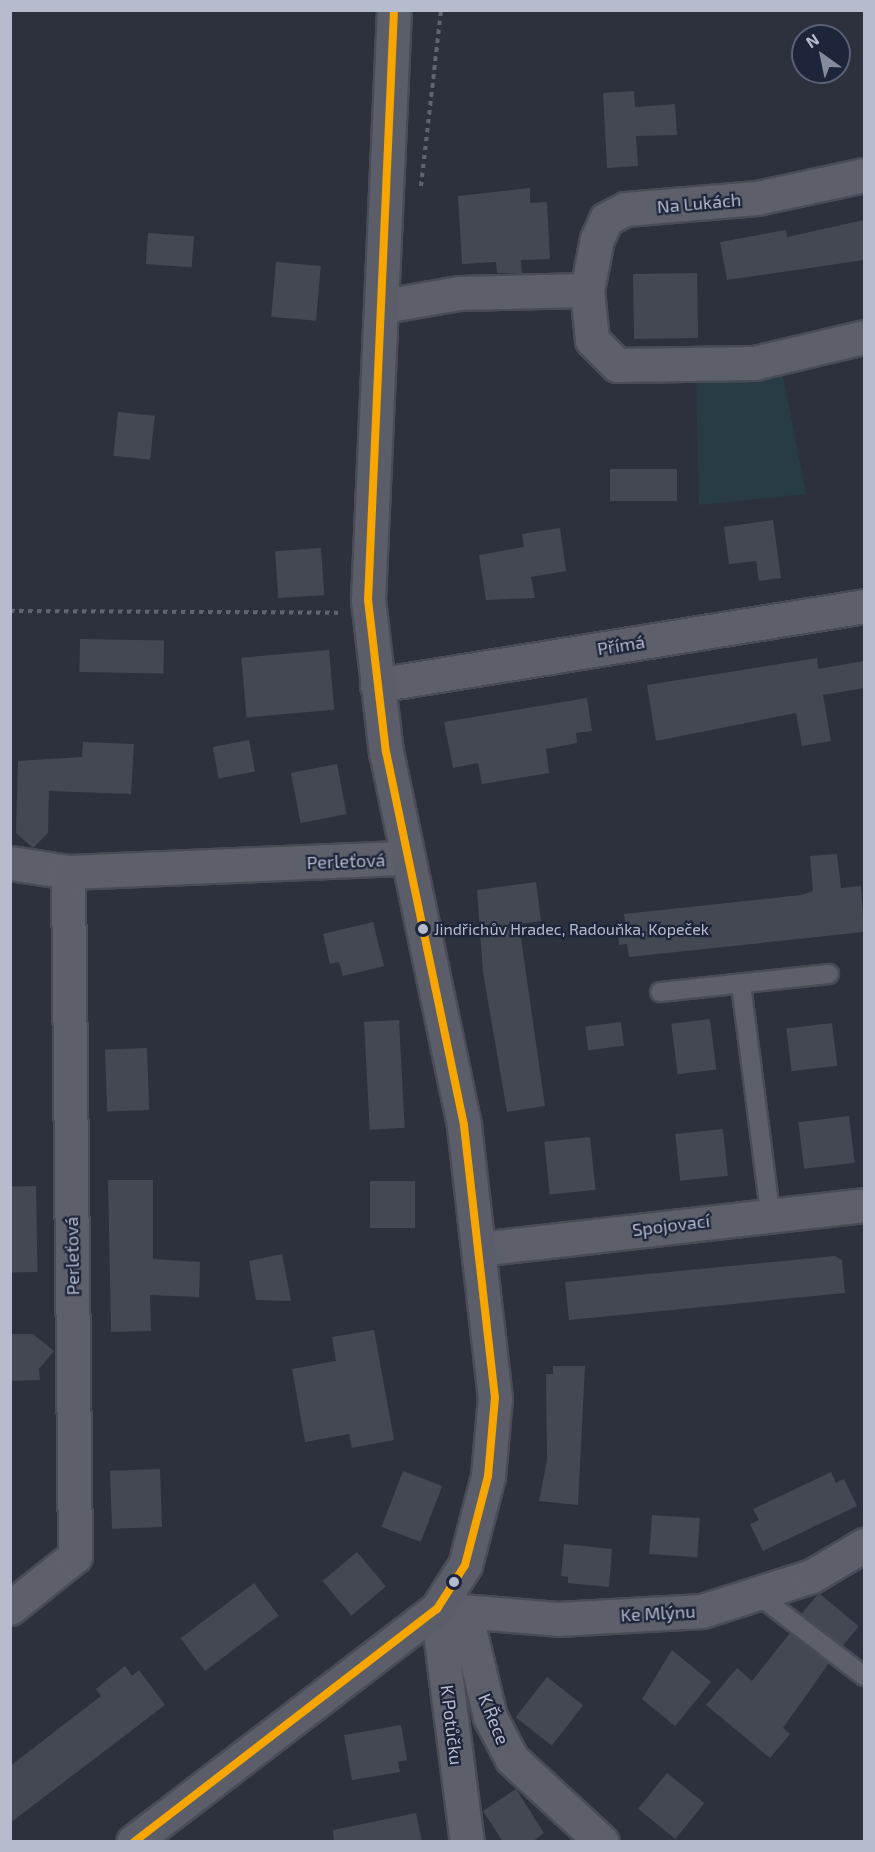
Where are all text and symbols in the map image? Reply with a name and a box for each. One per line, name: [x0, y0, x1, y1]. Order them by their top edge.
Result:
north arrow: [791, 24, 851, 84]
text: N: [802, 29, 822, 51]
street label: Na Lukách: [656, 189, 742, 217]
street label: Přímá: [596, 631, 646, 659]
street label: Perleťová: [306, 849, 386, 873]
place label: Jindřichův Hradec, Radouňka, Kopeček: [434, 919, 709, 939]
marker: Jindřichův Hradec, Radouňka, Kopeček: [417, 923, 429, 935]
street label: Spojovací: [631, 1210, 711, 1240]
street label: Perleťová: [61, 1216, 83, 1296]
unlabelled marker: [448, 1576, 460, 1588]
street label: Ke Mlýnu: [620, 1600, 696, 1626]
street label: K Potůčku: [436, 1684, 468, 1766]
street label: K Řece: [474, 1690, 514, 1748]

